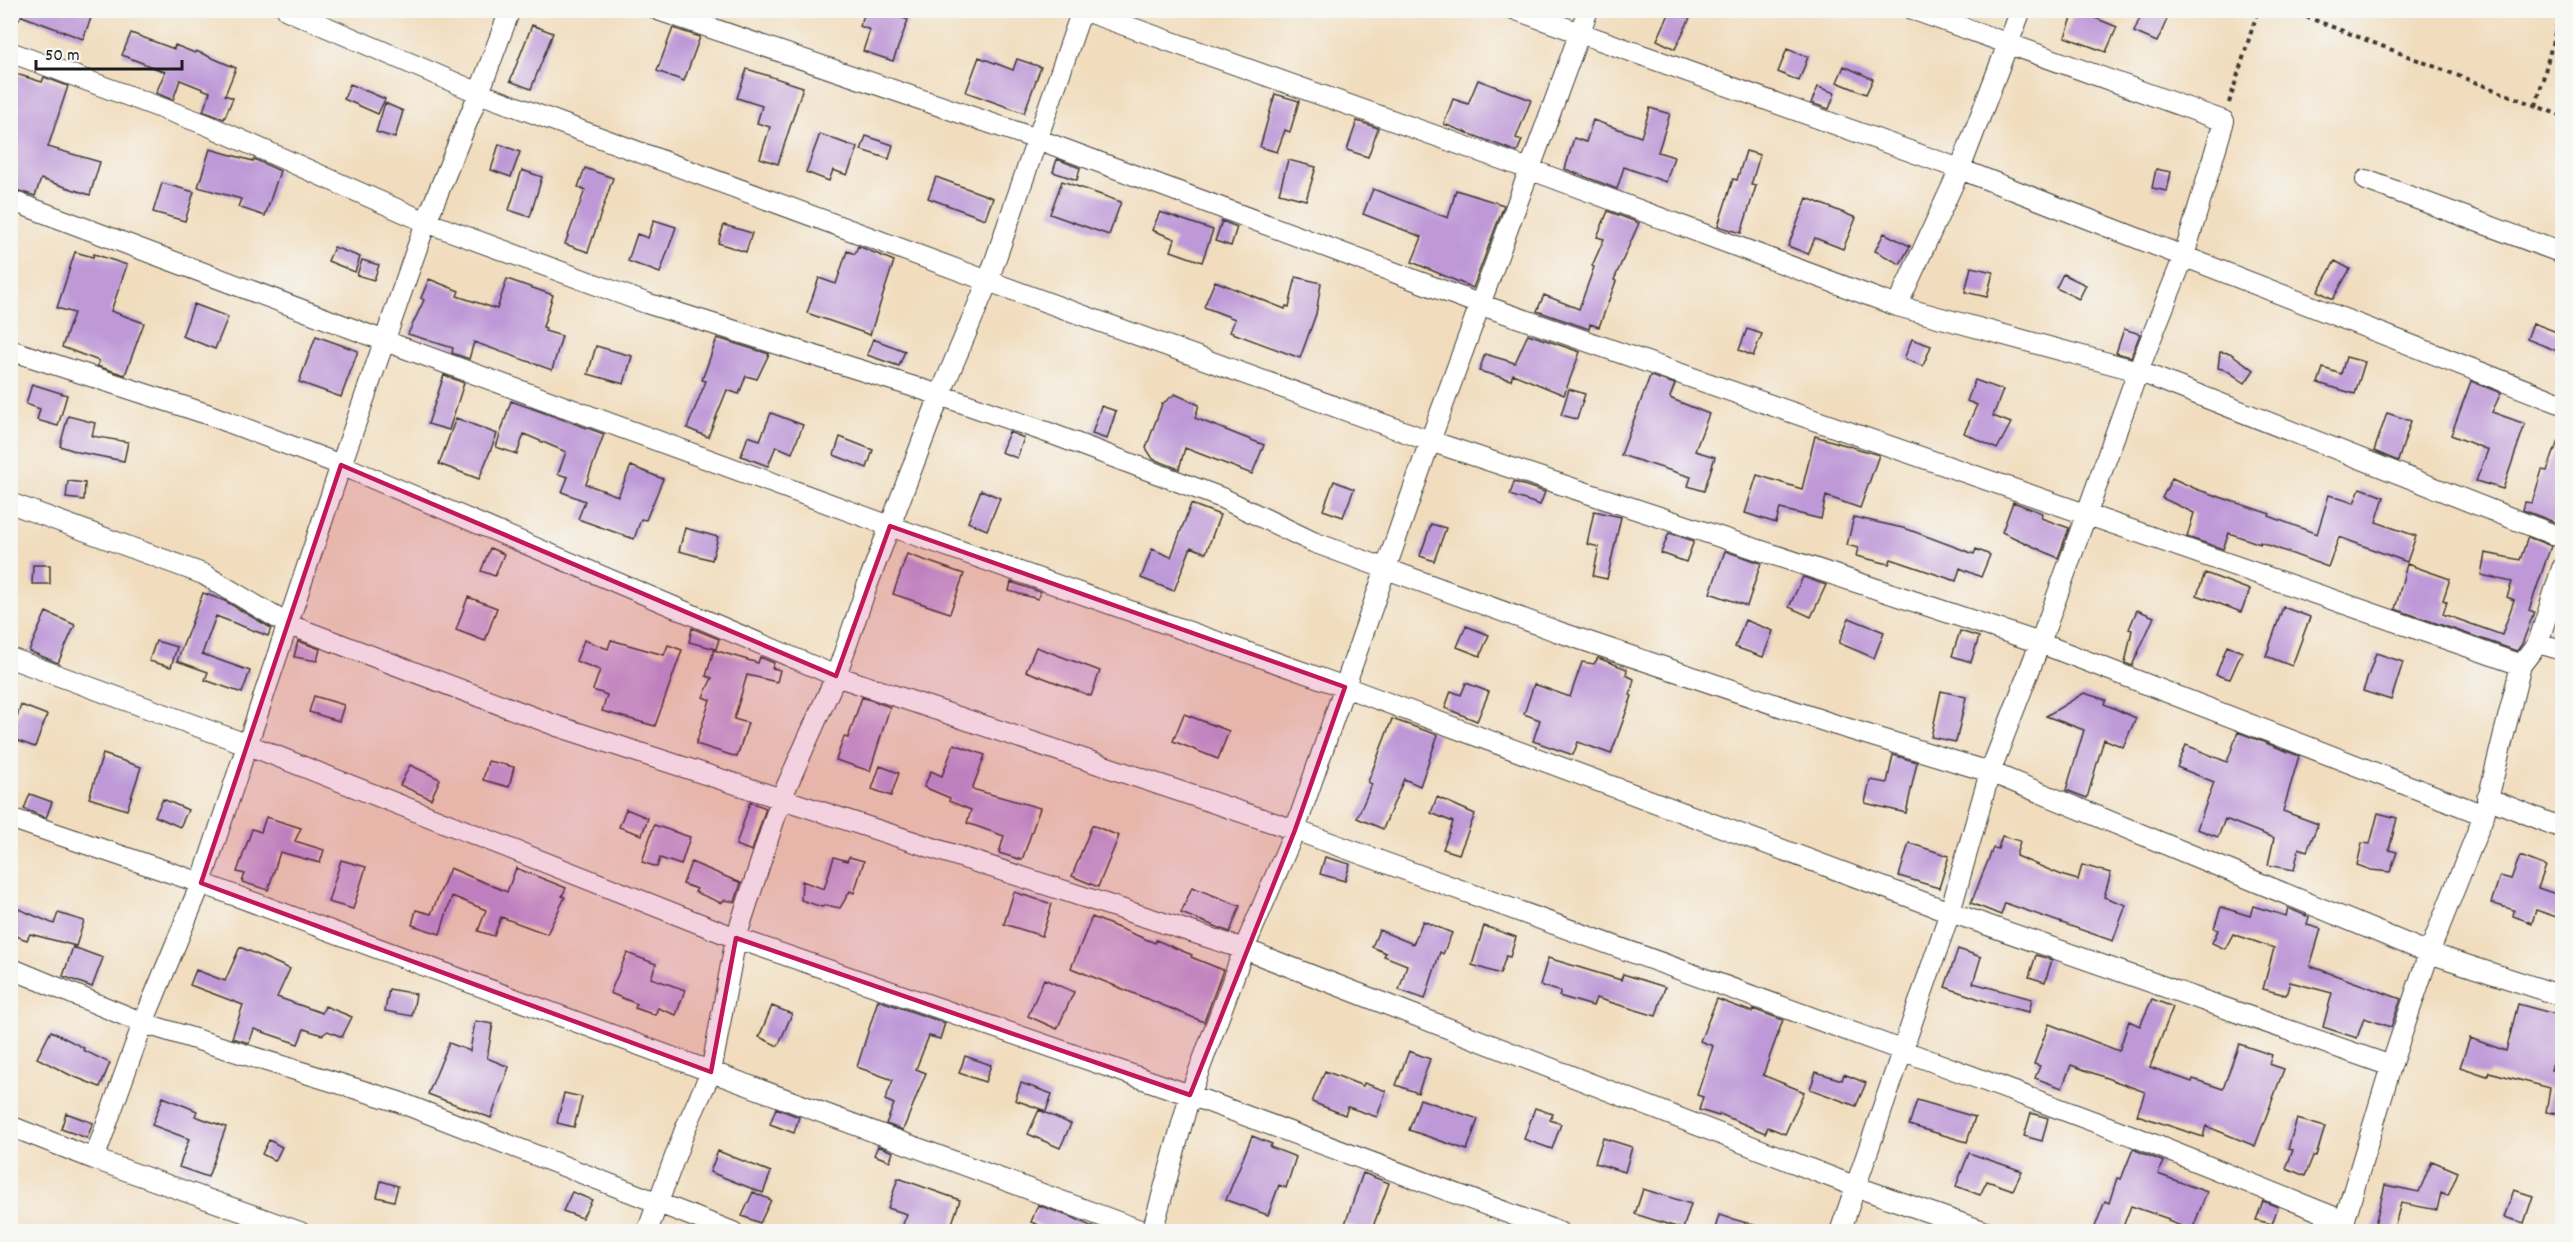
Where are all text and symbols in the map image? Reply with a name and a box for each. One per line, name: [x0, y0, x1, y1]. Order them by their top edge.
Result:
scale bar: [36, 33, 182, 71]
text: 50 m: [45, 44, 80, 69]

